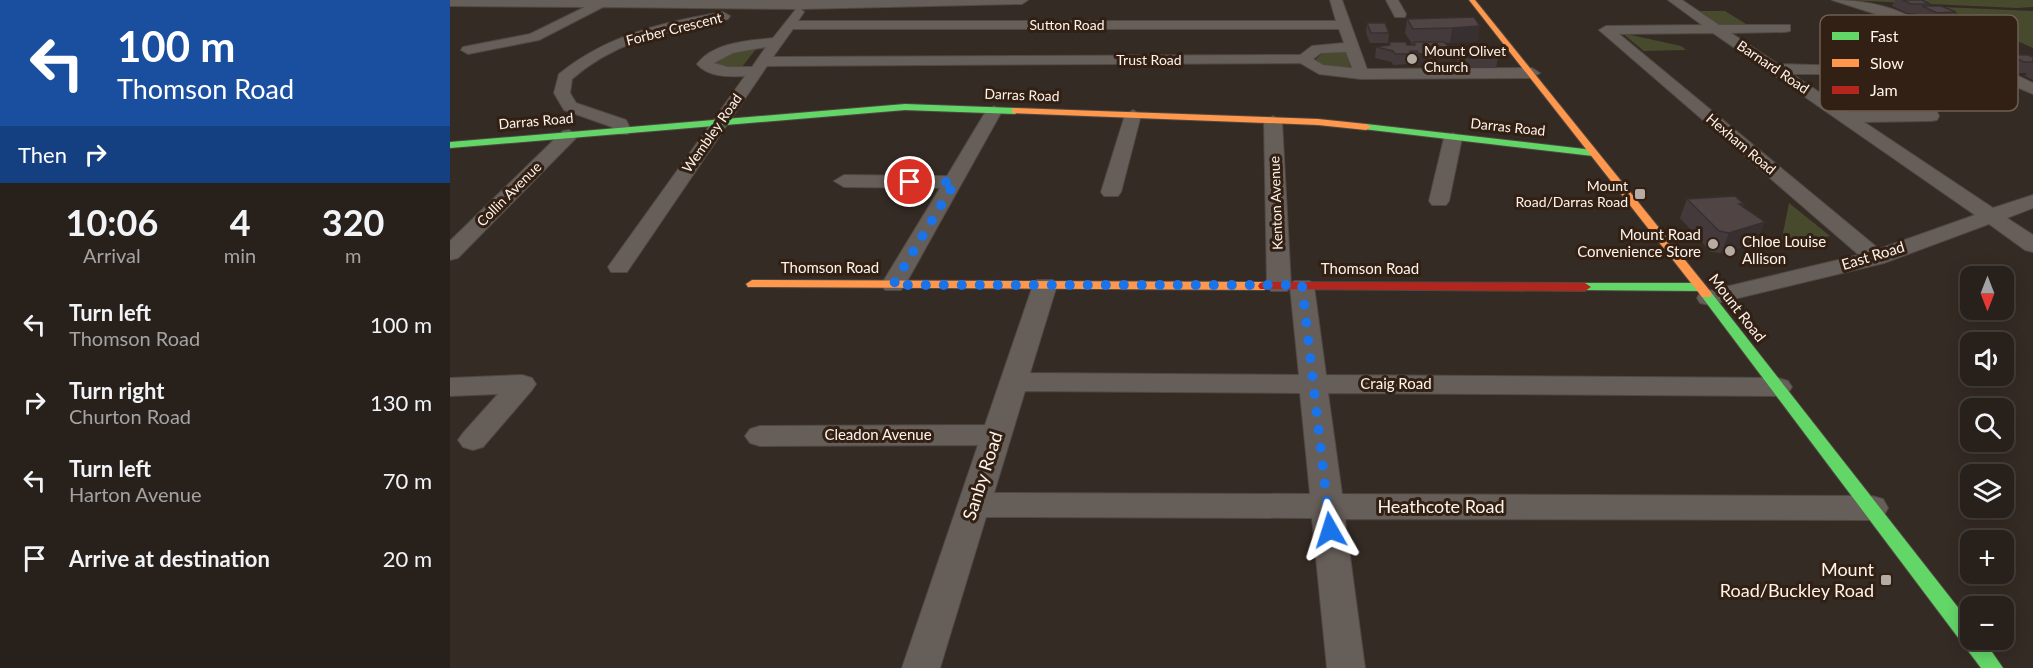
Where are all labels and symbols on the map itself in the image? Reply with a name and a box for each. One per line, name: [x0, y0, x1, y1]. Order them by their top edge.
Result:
street label: Forber Crescent: [624, 8, 724, 49]
legend: [1820, 15, 2018, 111]
street label: Sutton Road: [1029, 16, 1105, 33]
text: Fast: [1870, 26, 1899, 45]
street label: Barnard Road: [1734, 36, 1812, 97]
place label: Mount Olivet Church: [1424, 42, 1506, 75]
street label: Trust Road: [1116, 51, 1182, 68]
marker: Mount Olivet Church: [1405, 52, 1419, 66]
text: Slow: [1870, 53, 1904, 72]
text: Jam: [1870, 80, 1898, 99]
street label: Darras Road: [984, 85, 1060, 104]
street label: Wembley Road: [678, 90, 745, 175]
street label: Darras Road: [498, 109, 574, 132]
street label: Hexham Road: [1703, 110, 1780, 178]
street label: Darras Road: [1470, 114, 1546, 139]
pin: [884, 156, 935, 207]
street label: Kenton Avenue: [1265, 156, 1286, 250]
street label: Collin Avenue: [473, 158, 544, 229]
place label: Mount Road/Darras Road: [1515, 177, 1628, 210]
marker: Mount Road/Darras Road: [1633, 187, 1647, 201]
place label: Mount Road Convenience Store: [1577, 225, 1701, 260]
place label: Chloe Louise Allison: [1742, 232, 1826, 267]
marker: Mount Road Convenience Store: [1706, 237, 1720, 251]
street label: East Road: [1839, 237, 1906, 273]
marker: Chloe Louise Allison: [1723, 244, 1737, 258]
street label: Thomson Road: [781, 258, 879, 276]
street label: Thomson Road: [1321, 259, 1419, 277]
north arrow: [1960, 266, 2014, 320]
street label: Mount Road: [1706, 270, 1770, 345]
street label: Craig Road: [1360, 374, 1432, 392]
street label: Cleadon Avenue: [824, 425, 932, 443]
street label: Sanby Road: [957, 429, 1007, 523]
street label: Heathcote Road: [1377, 495, 1505, 517]
position arrow: [1298, 498, 1362, 562]
place label: Mount Road/Buckley Road: [1720, 558, 1875, 601]
marker: Mount Road/Buckley Road: [1879, 573, 1893, 587]

